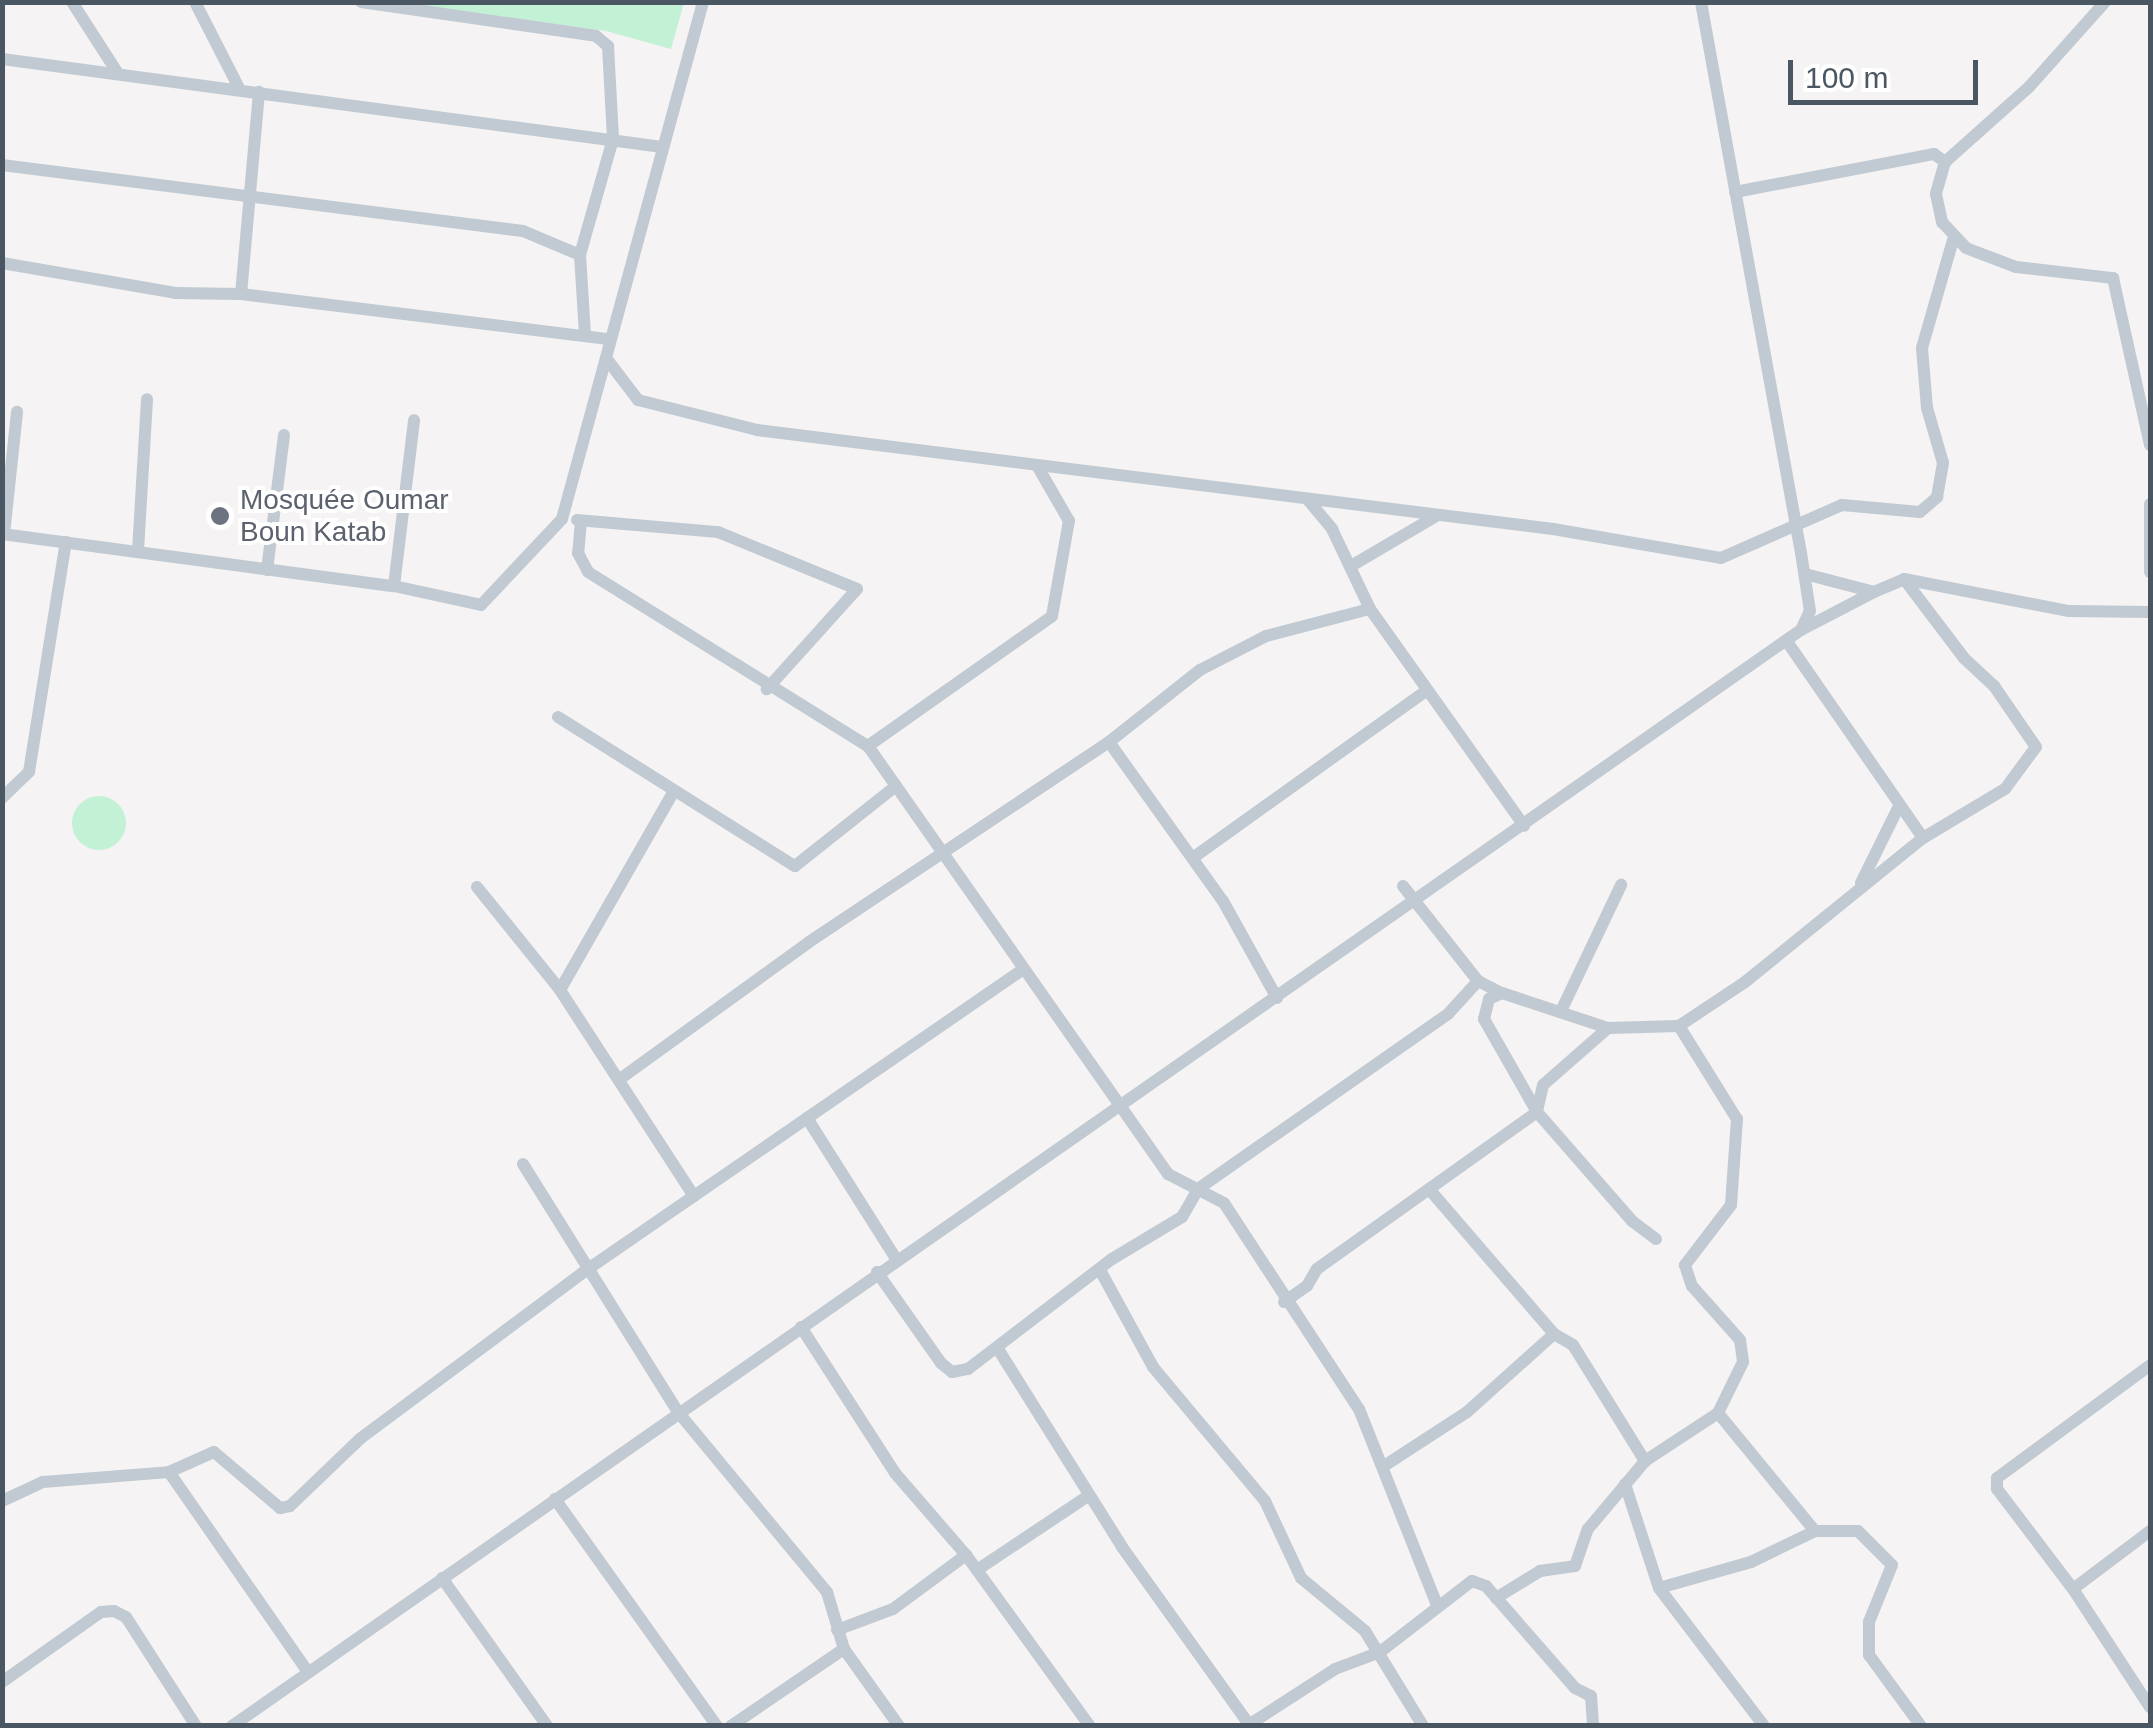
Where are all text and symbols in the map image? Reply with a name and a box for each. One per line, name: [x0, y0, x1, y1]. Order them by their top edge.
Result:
scale bar: [1793, 40, 1983, 102]
text: 100 m: [1805, 61, 1888, 94]
place label: Mosquée Oumar Boun Katab: [240, 483, 449, 549]
marker: Mosquée Oumar Boun Katab: [209, 505, 231, 527]

